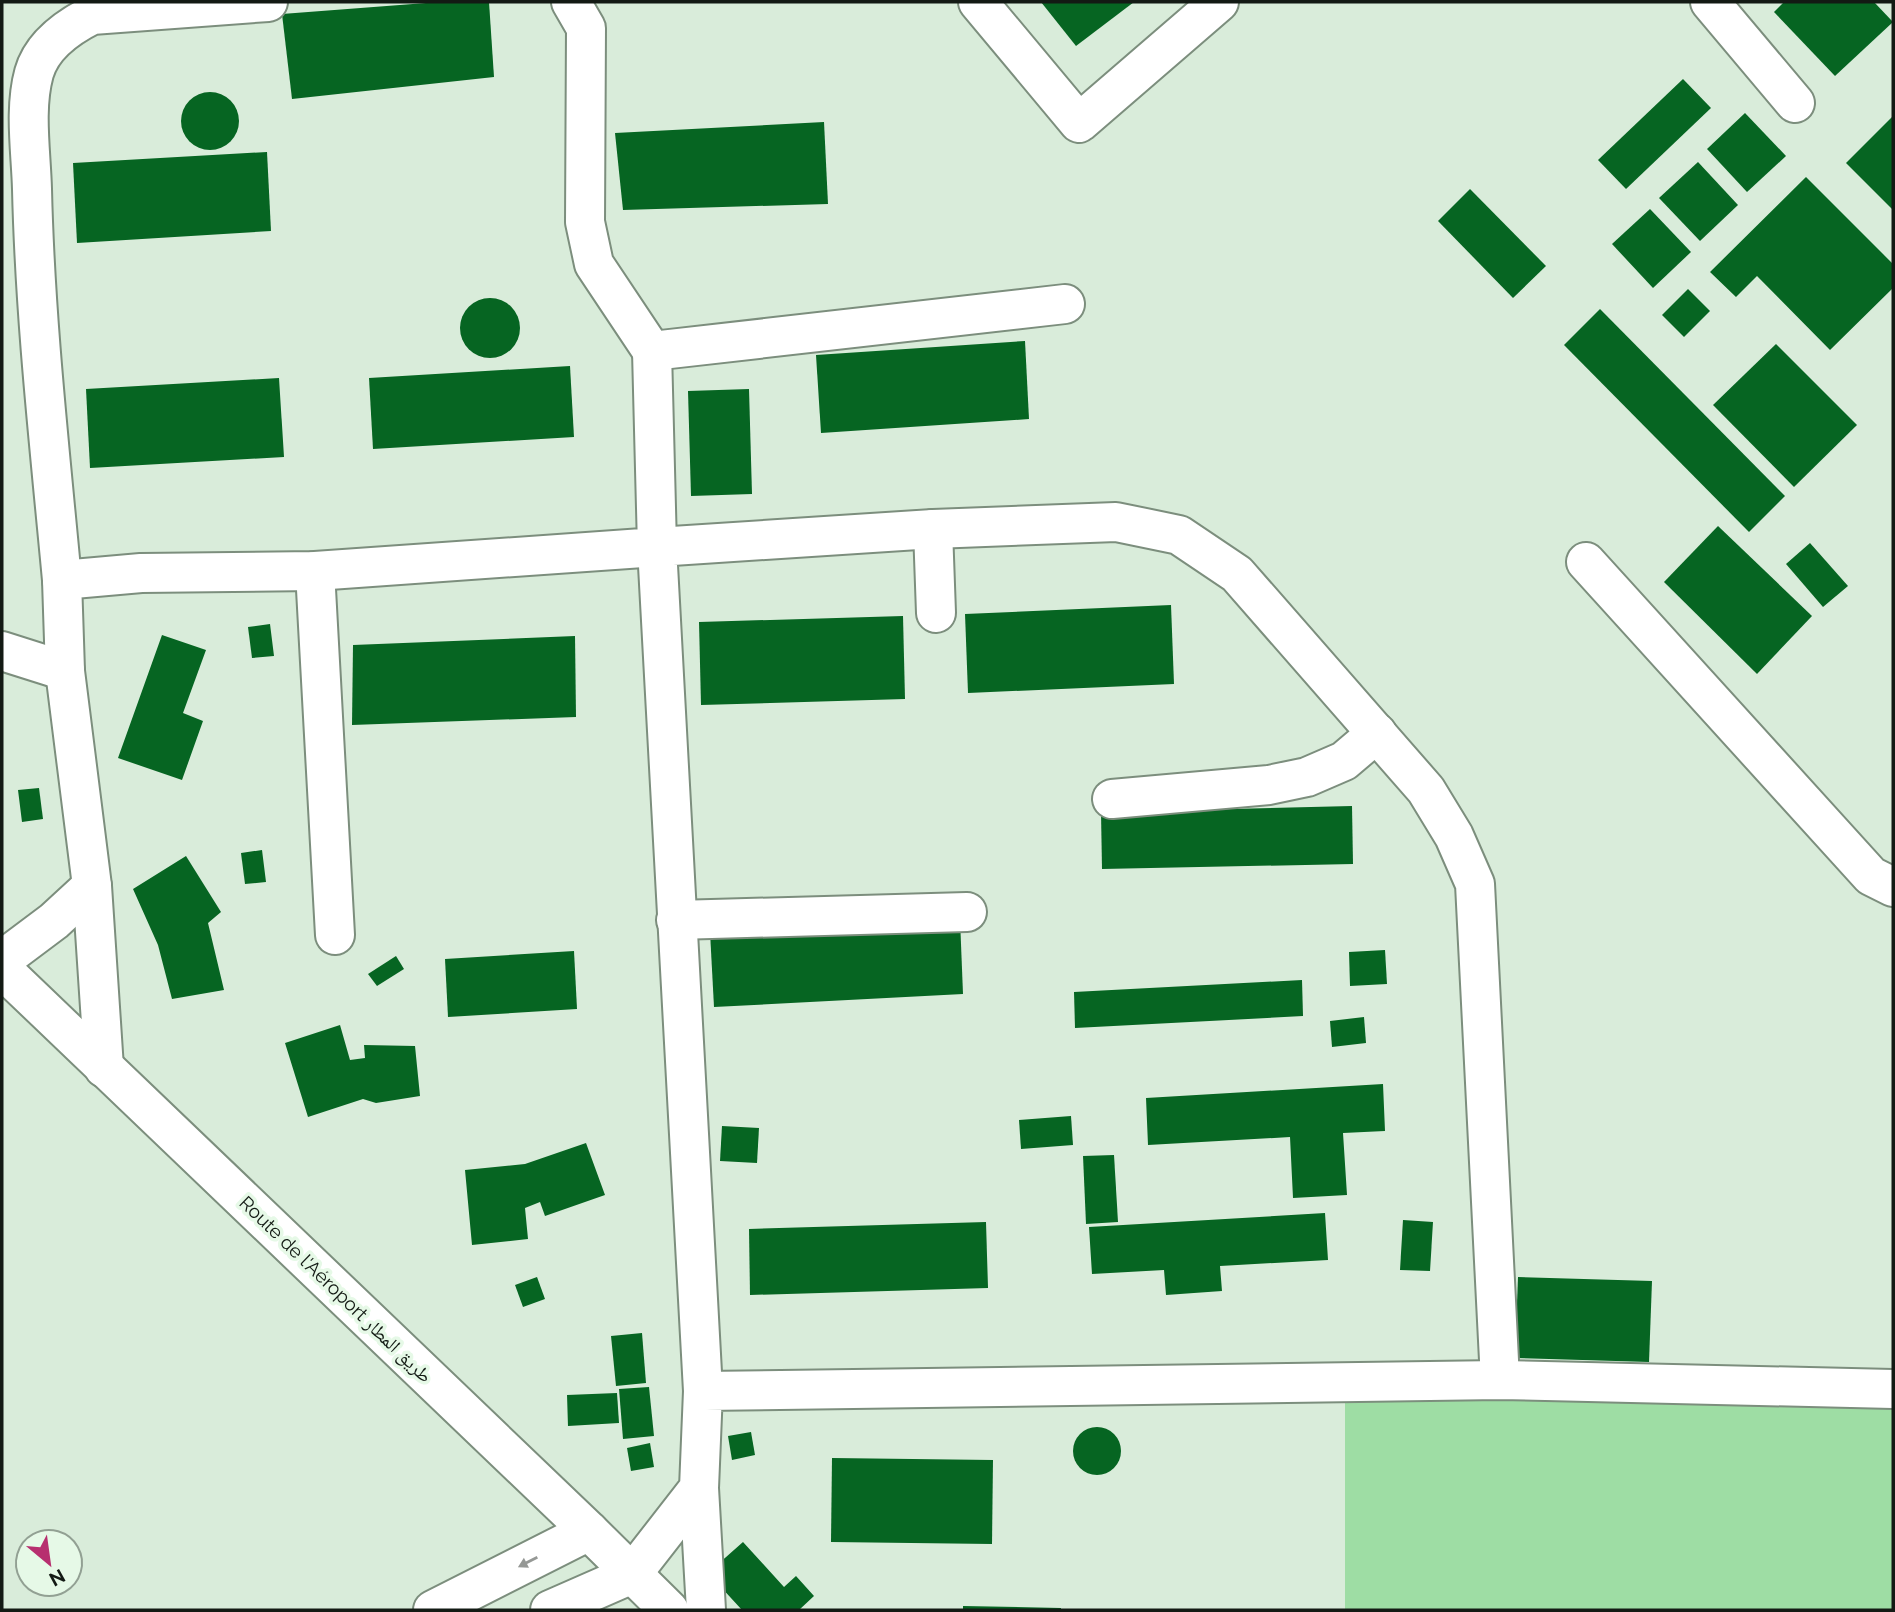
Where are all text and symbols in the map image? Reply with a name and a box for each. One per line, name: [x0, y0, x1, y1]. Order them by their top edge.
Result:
street label: Route de l'Aéroport طريق المطار: [235, 1191, 437, 1387]
north arrow: [14, 1528, 84, 1598]
one-way arrow: [518, 1556, 538, 1567]
text: N: [46, 1565, 69, 1591]

